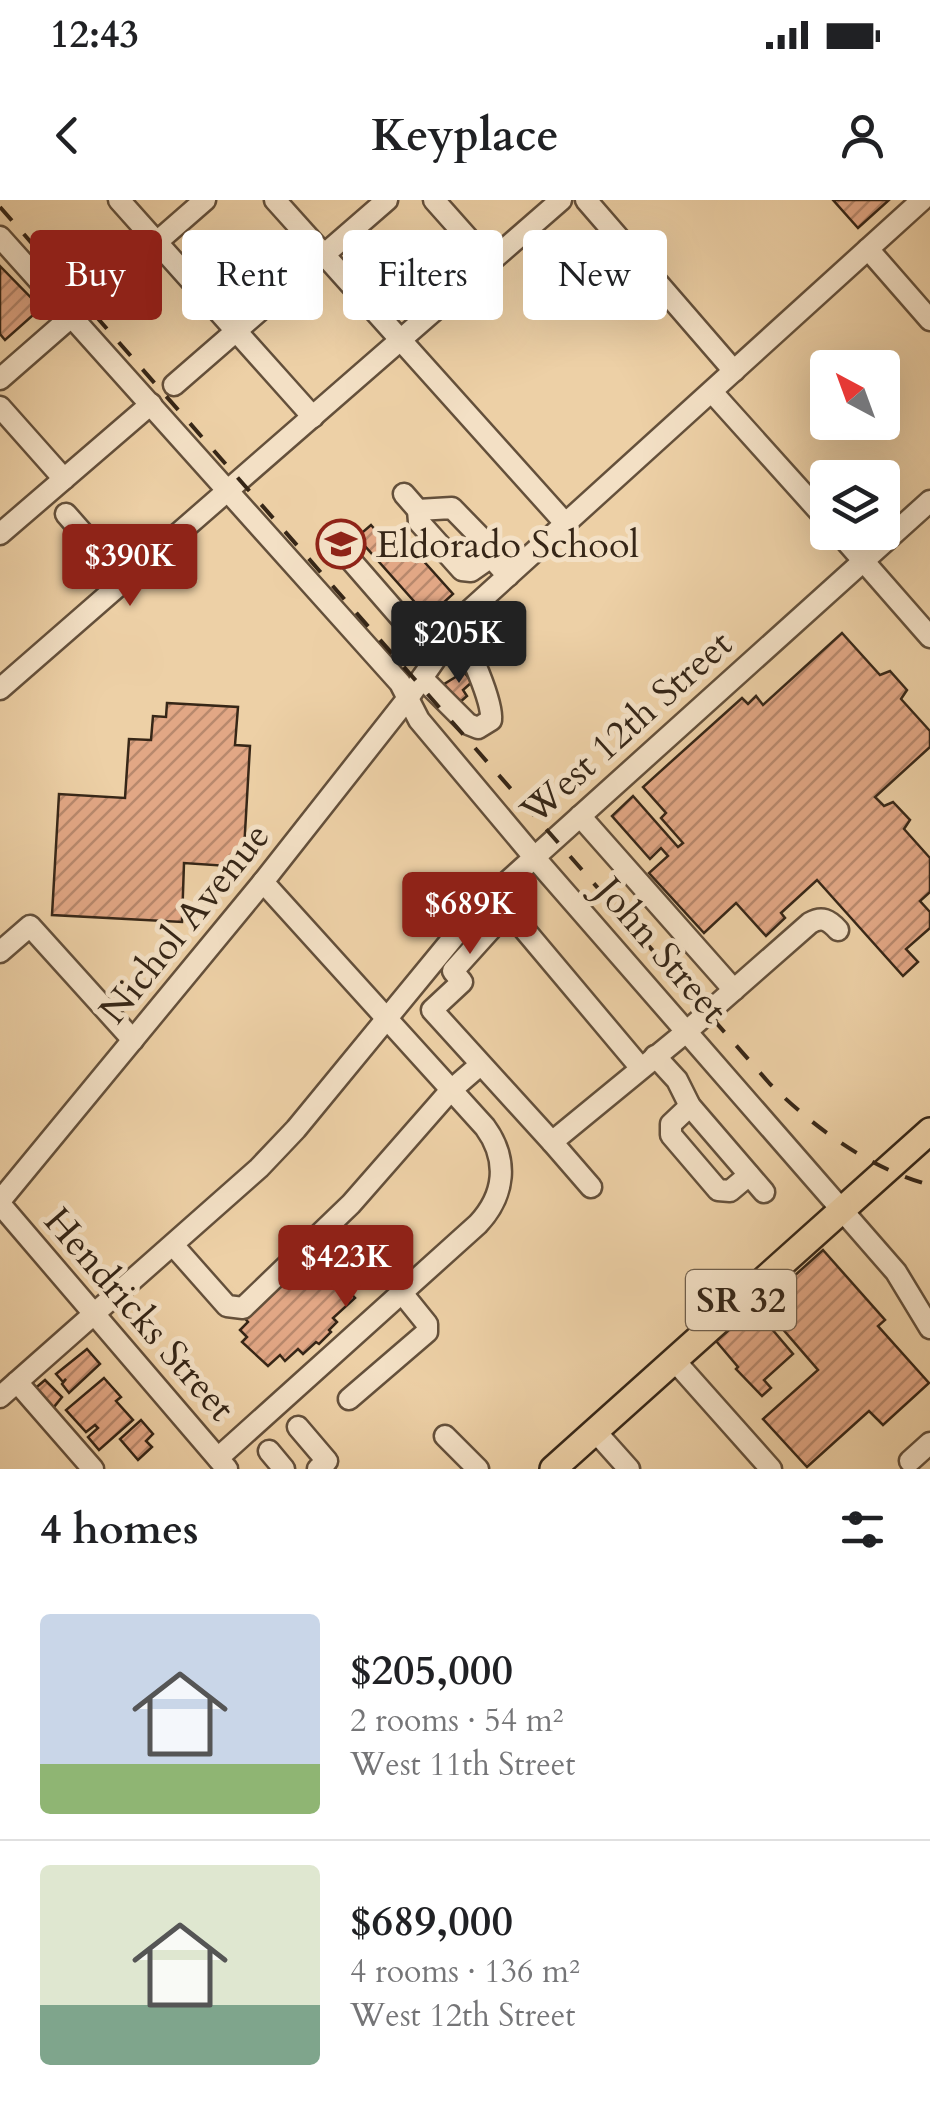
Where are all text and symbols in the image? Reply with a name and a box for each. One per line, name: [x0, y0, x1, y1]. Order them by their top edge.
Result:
text: 12:43: [50, 9, 139, 61]
text: Keyplace: [371, 105, 559, 166]
icon: back: [40, 108, 95, 163]
icon: person: [835, 108, 890, 163]
chip: Buy: [30, 230, 162, 320]
chip: Rent: [182, 230, 323, 320]
chip: Filters: [343, 230, 503, 320]
chip: New: [523, 230, 667, 320]
north arrow: [810, 350, 900, 440]
map controls: [810, 350, 900, 550]
button: layers: [810, 460, 900, 550]
school or university icon: Eldorado School: [315, 518, 367, 570]
place label: Eldorado School: [376, 519, 639, 571]
pin: $390K: [60, 524, 200, 609]
text: $390K: [84, 534, 176, 578]
pin: $205K: [389, 601, 529, 686]
text: $205K: [413, 611, 505, 655]
street label: West 12th Street: [509, 619, 743, 837]
street label: Nichol Avenue: [88, 812, 282, 1035]
street label: John Street: [580, 863, 739, 1035]
pin: $689K: [400, 872, 540, 957]
text: $689K: [424, 882, 516, 926]
street label: Hendricks Street: [32, 1197, 247, 1433]
pin: $423K: [276, 1225, 416, 1310]
text: $423K: [300, 1235, 392, 1279]
road number: SR 32: [686, 1270, 796, 1330]
text: 4 homes: [40, 1501, 198, 1558]
icon: filters: [835, 1502, 890, 1557]
text: $205,000: [350, 1642, 513, 1699]
icon: home: [120, 1654, 240, 1774]
text: 2 rooms · 54 m²: [350, 1699, 563, 1743]
text: West 11th Street: [350, 1743, 575, 1787]
text: $689,000: [350, 1893, 513, 1950]
icon: home: [120, 1905, 240, 2025]
text: 4 rooms · 136 m²: [350, 1950, 580, 1994]
text: West 12th Street: [350, 1994, 575, 2038]

